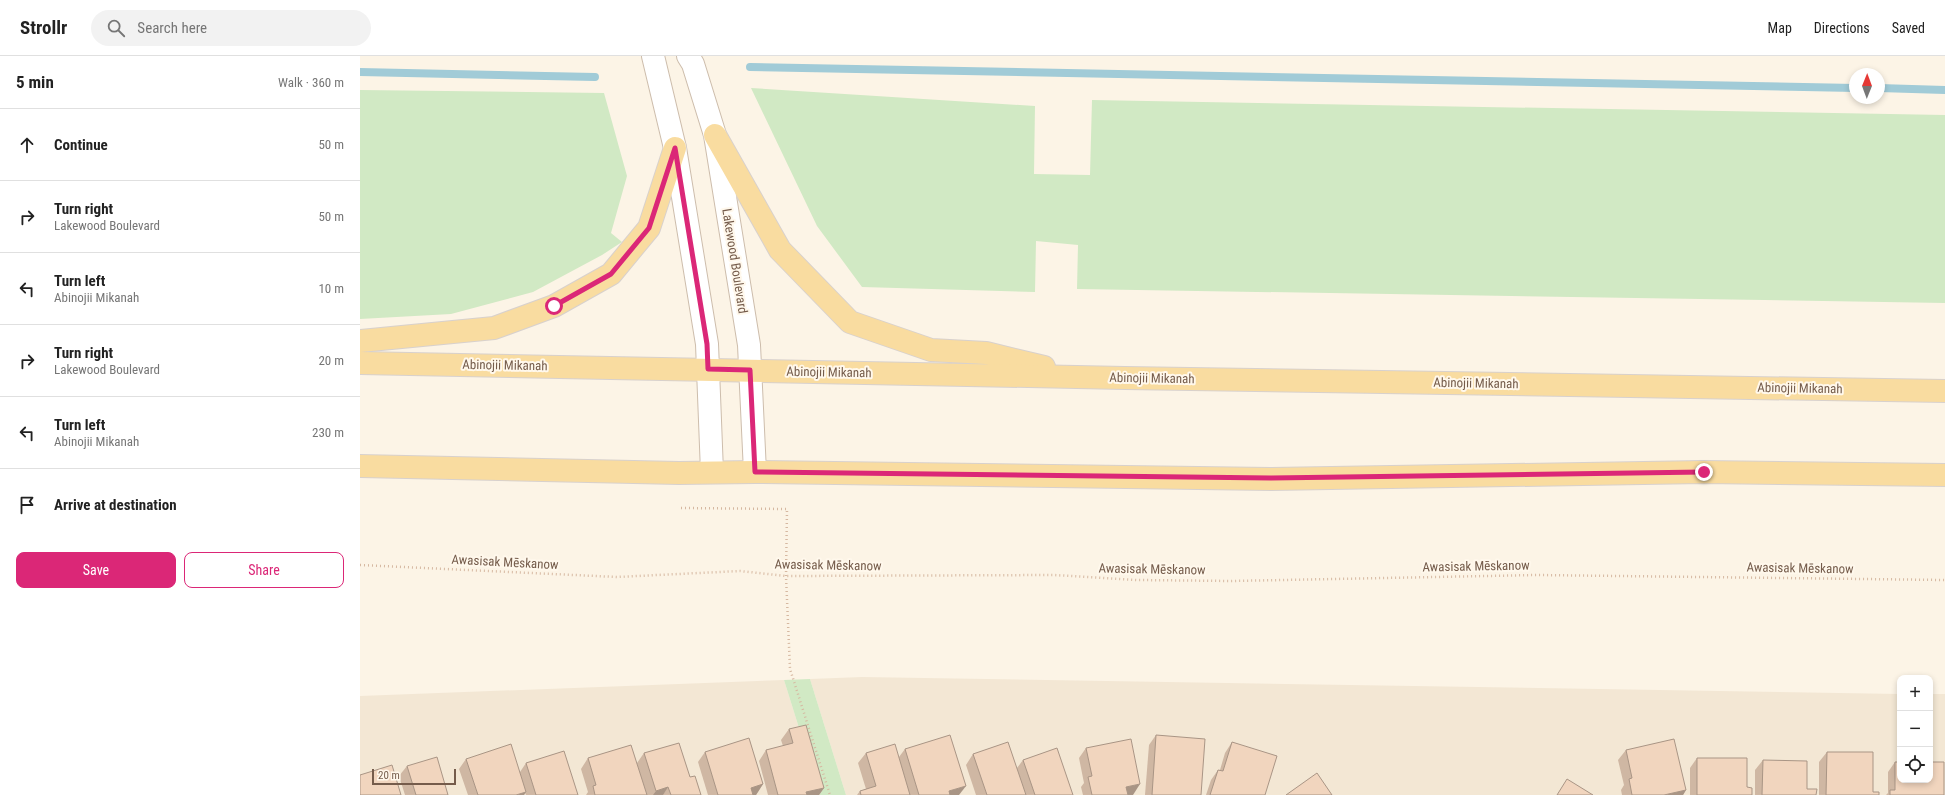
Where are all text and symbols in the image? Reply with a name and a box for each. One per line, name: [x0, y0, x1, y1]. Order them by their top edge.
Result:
search box: [91, 10, 371, 46]
text: Strollr: [20, 16, 67, 39]
icon: search: [105, 17, 127, 39]
text: Search here: [137, 19, 207, 37]
text: Map: [1768, 20, 1792, 36]
text: Directions: [1814, 20, 1870, 36]
text: Saved: [1892, 20, 1925, 36]
north arrow: [1849, 68, 1885, 104]
text: 5 min: [16, 72, 54, 92]
text: Walk · 360 m: [278, 75, 344, 90]
icon: ahead: [16, 134, 38, 156]
text: Continue: [54, 136, 108, 154]
text: 50 m: [318, 137, 344, 152]
text: Turn right: [54, 200, 113, 218]
icon: right: [16, 206, 38, 228]
street label: Lakewood Boulevard: [719, 207, 751, 315]
text: 50 m: [318, 209, 344, 224]
text: Lakewood Boulevard: [54, 218, 160, 233]
text: Turn left: [54, 272, 105, 290]
icon: left: [16, 278, 38, 300]
text: 10 m: [318, 281, 344, 296]
text: Abinojii Mikanah: [54, 290, 139, 305]
route start: [545, 297, 563, 315]
text: Turn right: [54, 344, 113, 362]
icon: right: [16, 350, 38, 372]
text: 20 m: [318, 353, 344, 368]
street label: Abinojii Mikanah: [462, 357, 548, 373]
text: Lakewood Boulevard: [54, 362, 160, 377]
street label: Abinojii Mikanah: [786, 364, 872, 380]
street label: Abinojii Mikanah: [1109, 370, 1195, 386]
street label: Abinojii Mikanah: [1433, 375, 1519, 391]
street label: Abinojii Mikanah: [1757, 380, 1843, 396]
text: Turn left: [54, 416, 105, 434]
icon: left: [16, 422, 38, 444]
text: 230 m: [312, 425, 344, 440]
text: Abinojii Mikanah: [54, 434, 139, 449]
route end: [1695, 463, 1713, 481]
icon: arrive: [16, 494, 38, 516]
text: Arrive at destination: [54, 496, 177, 514]
button: Save: [16, 552, 176, 588]
button: Share: [184, 552, 344, 588]
street label: Awasisak Mēskanow: [451, 552, 559, 572]
street label: Awasisak Mēskanow: [774, 557, 882, 573]
street label: Awasisak Mēskanow: [1422, 558, 1530, 574]
street label: Awasisak Mēskanow: [1746, 560, 1854, 576]
street label: Awasisak Mēskanow: [1098, 561, 1206, 577]
map controls: [1897, 675, 1933, 783]
button: +: [1897, 675, 1933, 711]
button: −: [1897, 711, 1933, 747]
button: locate: [1897, 747, 1933, 783]
scale bar: [372, 767, 456, 786]
text: 20 m: [378, 769, 400, 782]

